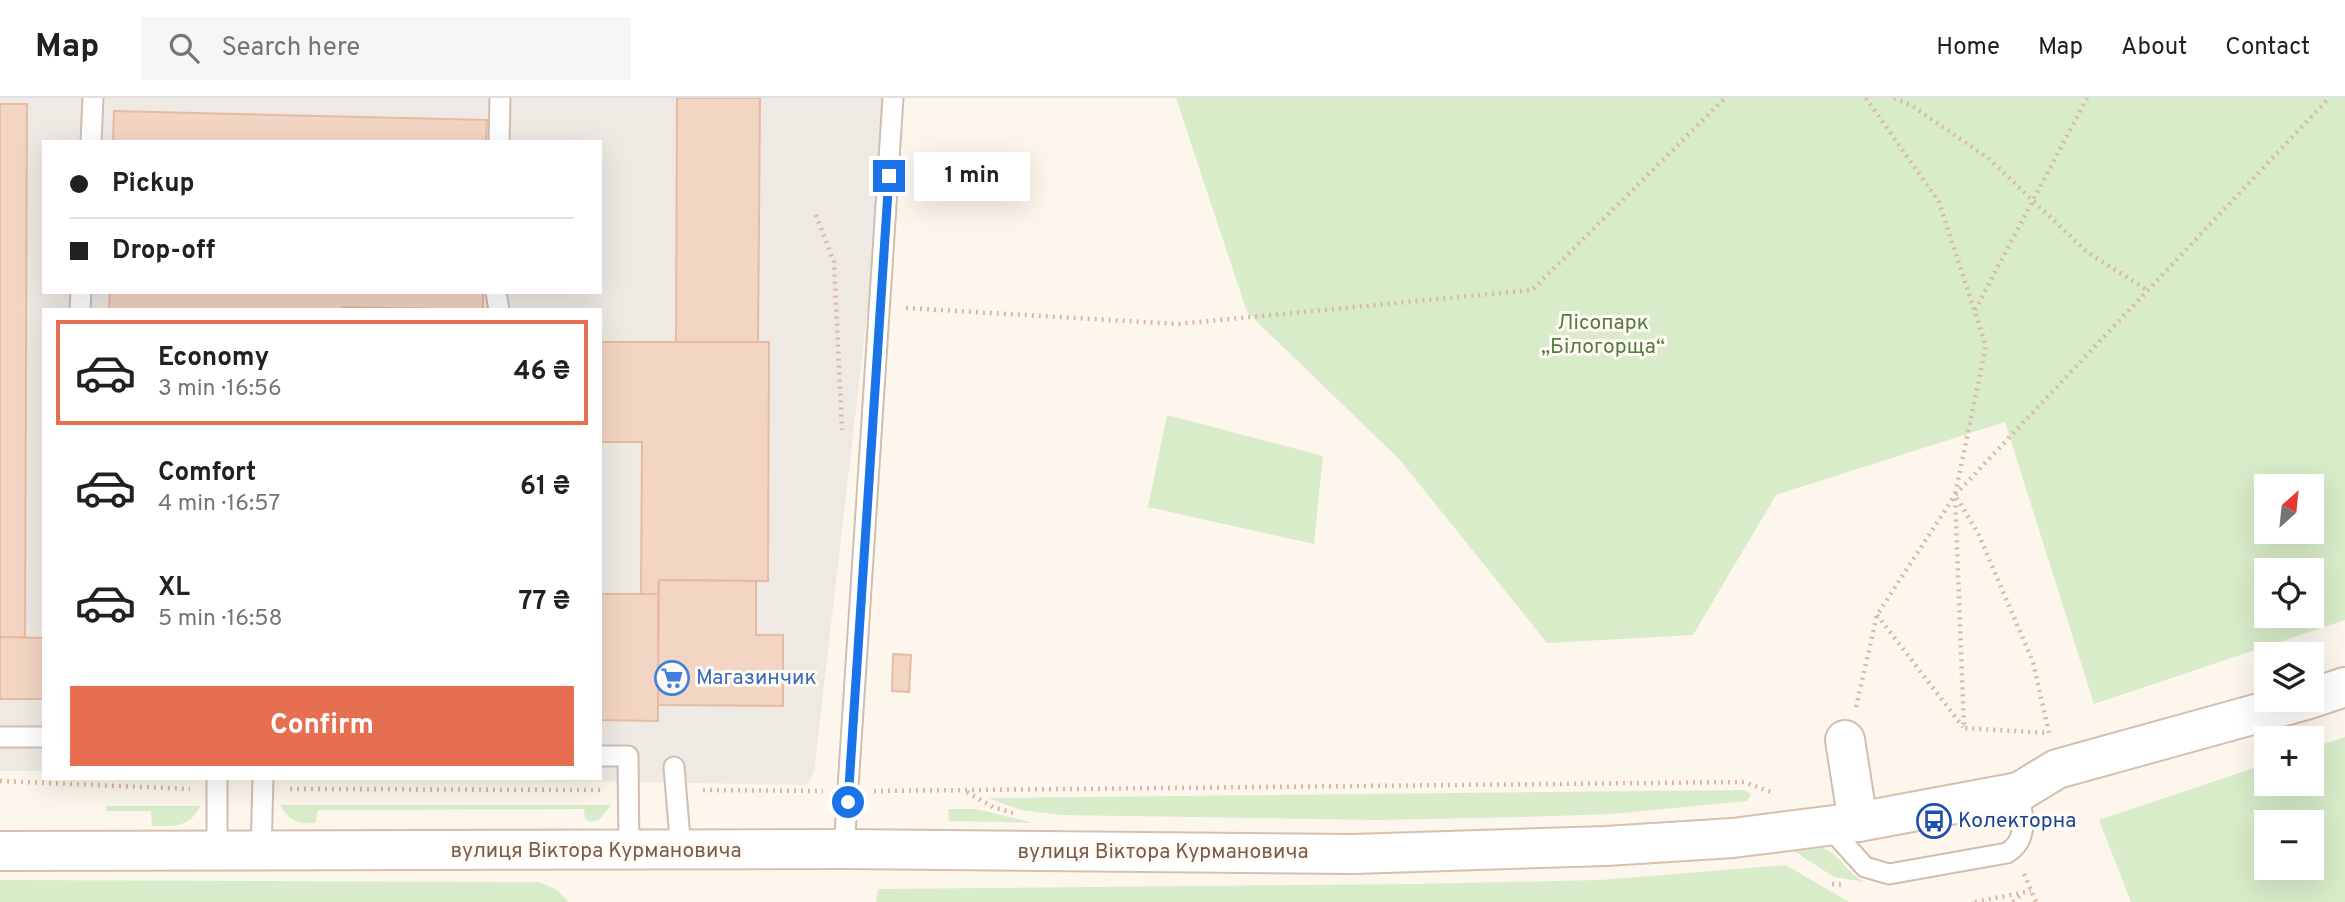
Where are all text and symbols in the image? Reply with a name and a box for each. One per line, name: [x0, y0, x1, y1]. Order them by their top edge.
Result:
search box: [141, 17, 631, 80]
text: Map: [35, 27, 99, 69]
icon: search: [165, 29, 203, 67]
text: Search here: [221, 32, 360, 65]
text: Home: [1936, 33, 2000, 63]
text: Map: [2038, 33, 2083, 63]
text: About: [2121, 33, 2187, 63]
text: Contact: [2225, 33, 2310, 63]
callout: 1 min: [914, 152, 1029, 200]
route end: [873, 160, 905, 192]
text: 1 min: [944, 162, 1000, 191]
text: Pickup: [112, 168, 195, 201]
text: Drop-off: [112, 235, 215, 268]
park label: Лісопарк „Білогорща“: [1541, 310, 1665, 361]
icon: car: [74, 341, 137, 404]
text: Economy: [158, 342, 269, 375]
text: 46 ₴: [514, 356, 570, 389]
text: 3 min · 16:56: [158, 375, 282, 404]
icon: car: [74, 456, 137, 519]
text: Comfort: [158, 457, 256, 490]
text: 61 ₴: [520, 471, 570, 504]
north arrow: [2254, 474, 2324, 544]
map controls: [2254, 474, 2324, 880]
text: 4 min · 16:57: [158, 490, 280, 519]
button: locate: [2254, 558, 2324, 628]
icon: car: [74, 571, 137, 634]
text: XL: [158, 572, 190, 605]
text: 77 ₴: [519, 586, 570, 619]
text: 5 min · 16:58: [158, 605, 283, 634]
button: layers: [2254, 642, 2324, 712]
supermarket icon: Магазинчик: [653, 659, 691, 697]
place label: Магазинчик: [696, 665, 816, 692]
button: Confirm: [70, 686, 574, 766]
button: +: [2254, 726, 2324, 796]
route start: [832, 786, 864, 818]
bus stop icon: Колекторна: [1915, 802, 1953, 840]
place label: Колекторна: [1958, 808, 2076, 835]
button: −: [2254, 810, 2324, 880]
street label: вулиця Віктора Курмановича: [450, 838, 742, 865]
street label: вулиця Віктора Курмановича: [1017, 839, 1309, 866]

